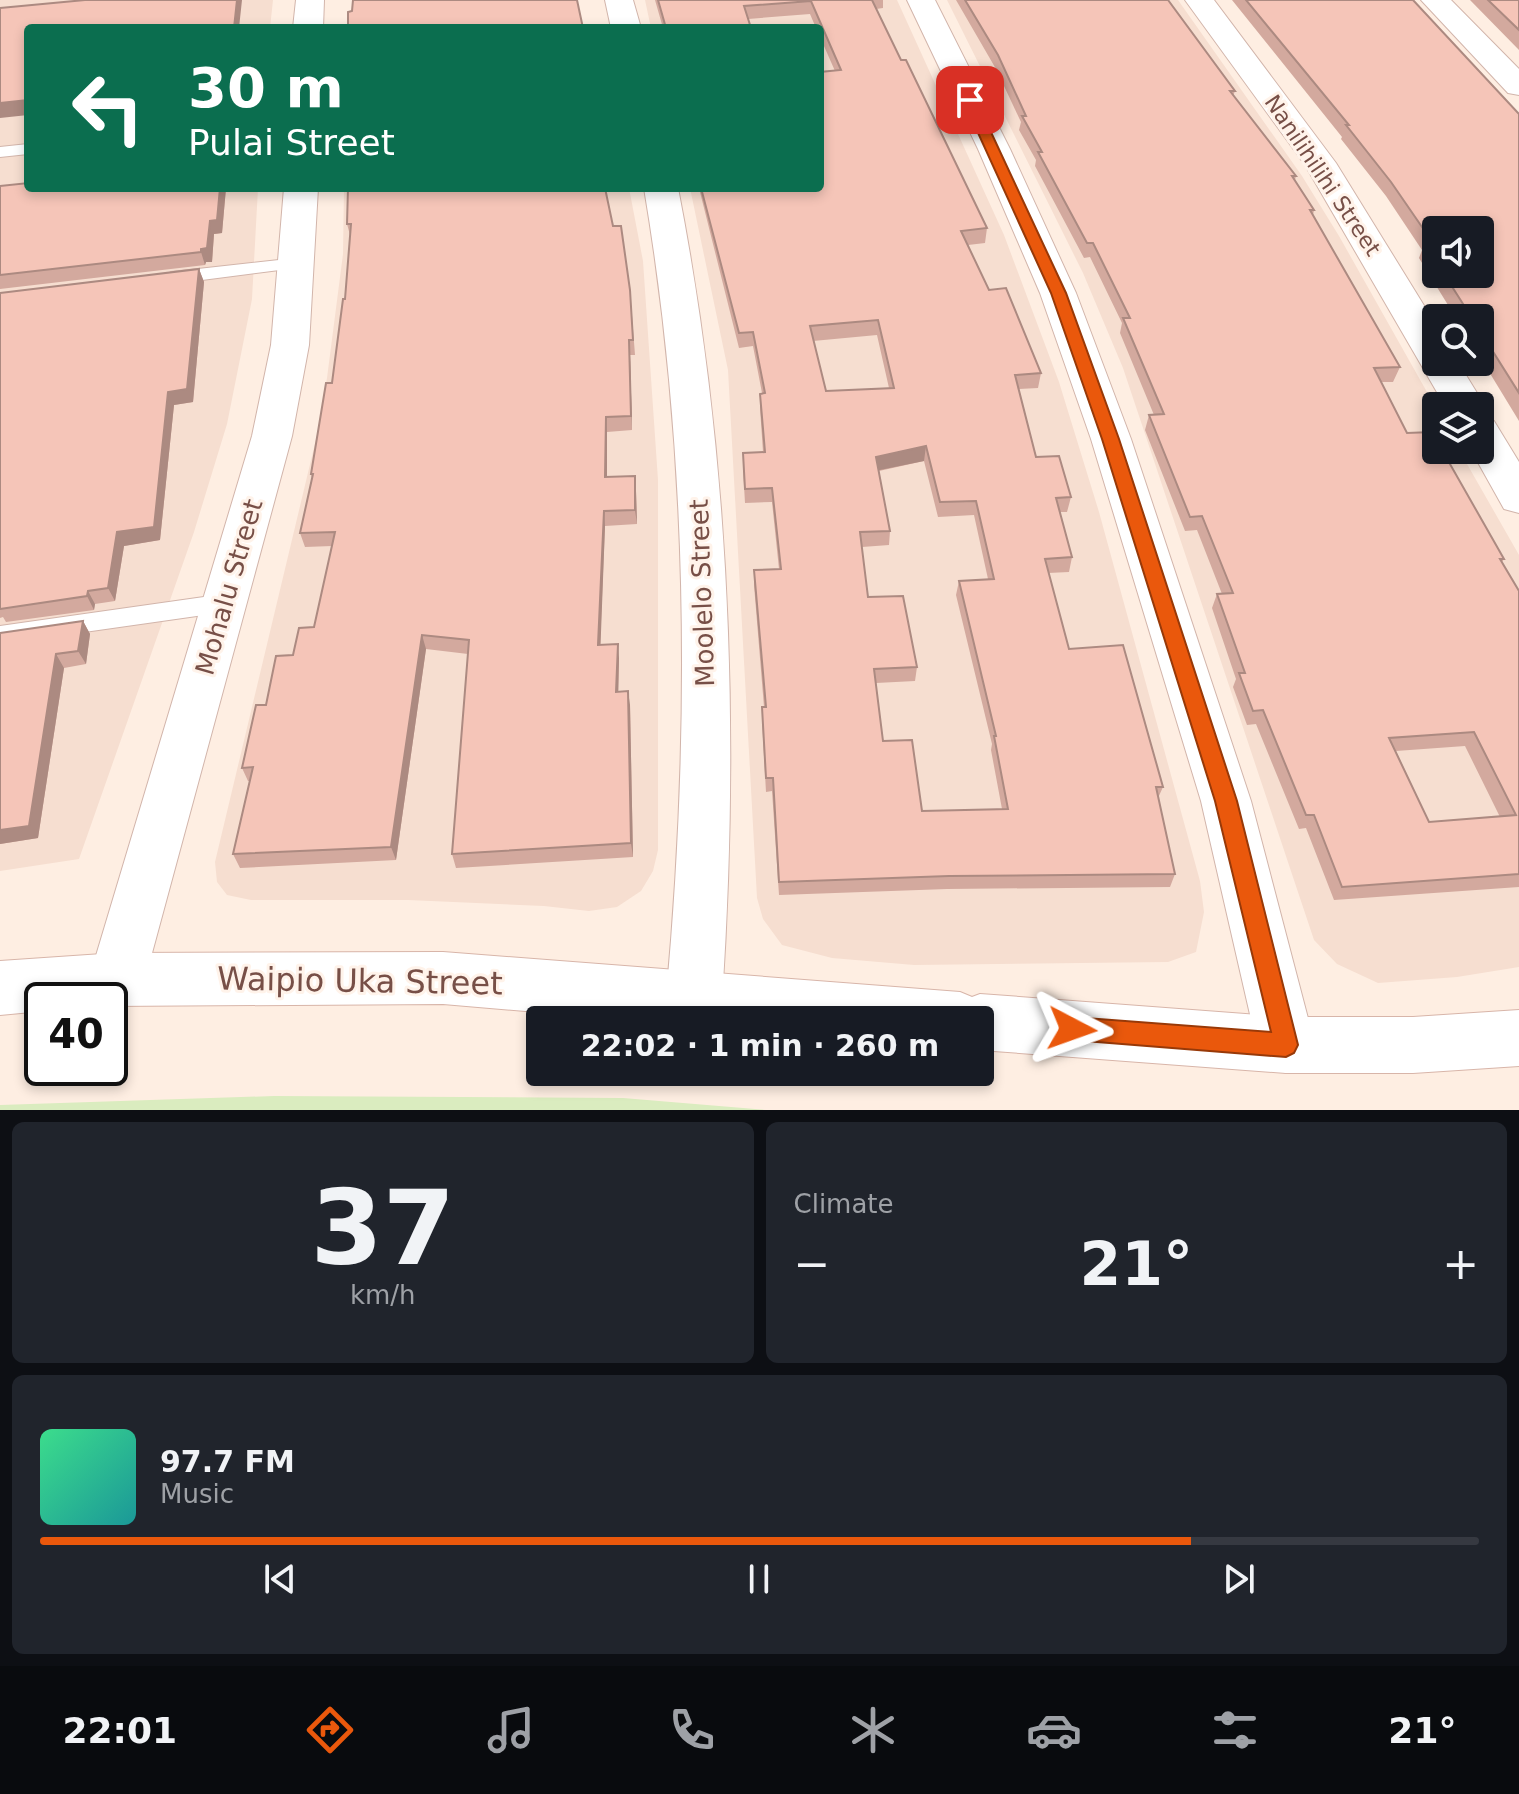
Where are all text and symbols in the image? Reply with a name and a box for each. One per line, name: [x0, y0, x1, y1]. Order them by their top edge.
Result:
text: 30 m: [188, 55, 344, 120]
icon: left: [56, 56, 160, 160]
pin: [936, 66, 1004, 134]
icon: arrive: [948, 78, 992, 122]
street label: Nanilihilihi Street: [1260, 90, 1386, 261]
text: Pulai Street: [188, 122, 395, 163]
map controls: [1422, 216, 1494, 464]
button: sound: [1422, 216, 1494, 288]
button: search: [1422, 304, 1494, 376]
button: layers: [1422, 392, 1494, 464]
street label: Mohalu Street: [190, 496, 268, 678]
street label: Moolelo Street: [684, 499, 720, 687]
street label: Waipio Uka Street: [217, 960, 503, 1002]
speed limit sign: 40: [24, 982, 128, 1086]
position arrow: [1030, 987, 1114, 1071]
text: 22:02 · 1 min · 260 m: [581, 1028, 939, 1063]
text: 37: [310, 1167, 455, 1289]
text: Climate: [794, 1189, 894, 1219]
text: 21°: [1080, 1229, 1193, 1299]
text: −: [794, 1238, 830, 1289]
text: +: [1442, 1238, 1479, 1289]
text: km/h: [350, 1280, 416, 1310]
text: 97.7 FM: [160, 1444, 295, 1479]
text: Music: [160, 1479, 234, 1509]
icon: previous: [258, 1557, 302, 1601]
icon: pause: [737, 1557, 781, 1601]
icon: next: [1217, 1557, 1261, 1601]
icon: directions: [302, 1702, 358, 1758]
icon: music: [483, 1702, 539, 1758]
icon: phone: [664, 1702, 720, 1758]
icon: climate: [845, 1702, 901, 1758]
icon: car: [1026, 1702, 1082, 1758]
icon: filters: [1207, 1702, 1263, 1758]
text: 22:01: [63, 1710, 177, 1751]
text: 21°: [1388, 1710, 1456, 1751]

